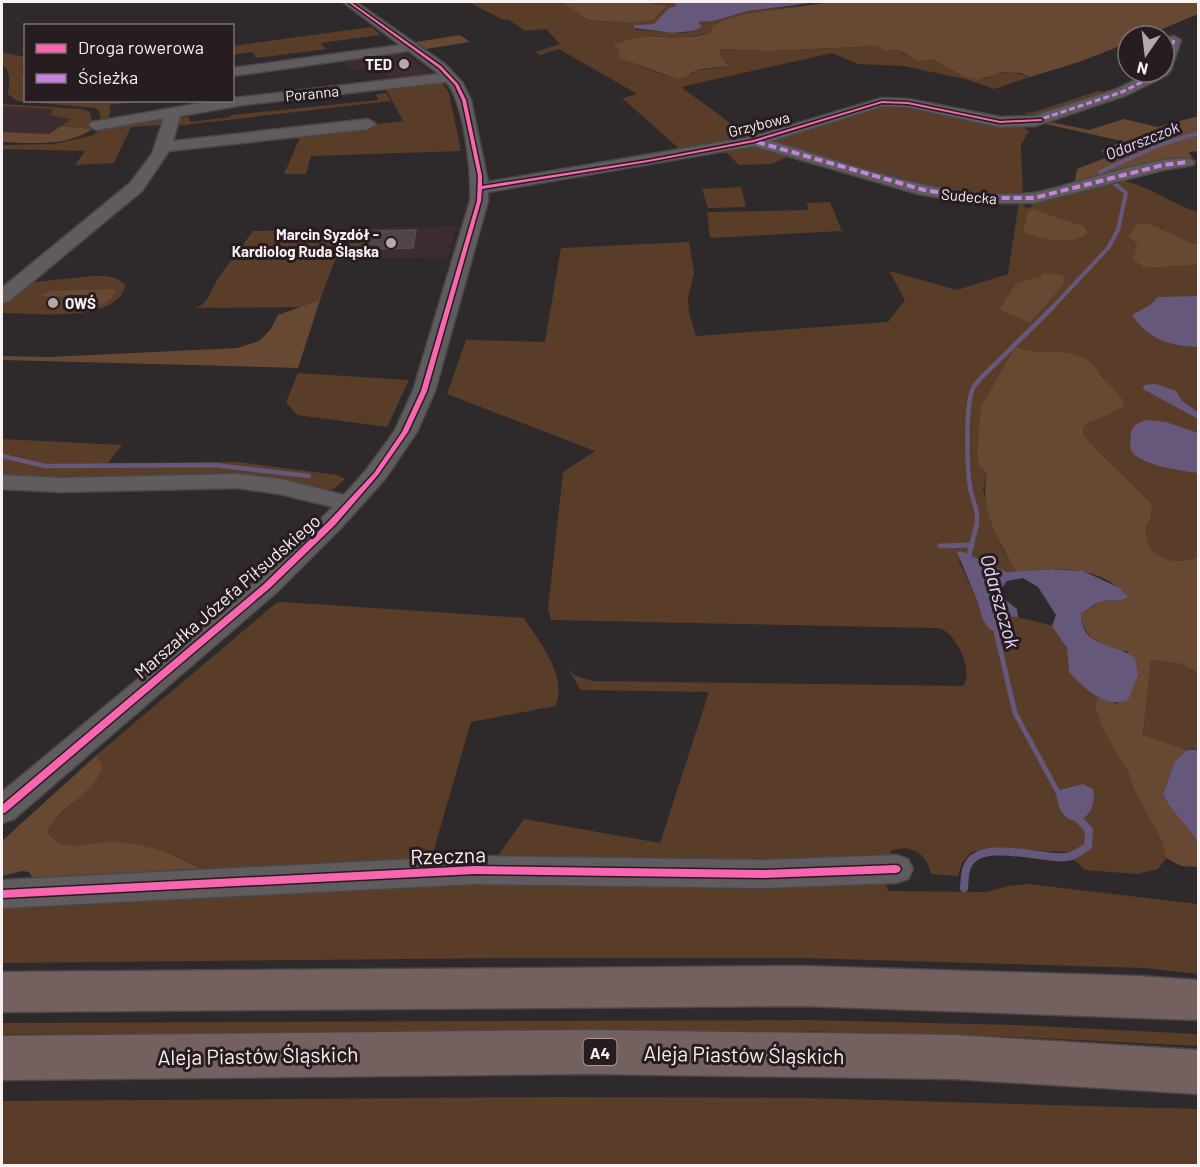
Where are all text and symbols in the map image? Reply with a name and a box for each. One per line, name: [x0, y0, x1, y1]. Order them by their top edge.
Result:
legend: [24, 24, 234, 102]
north arrow: [1116, 24, 1176, 84]
text: Droga rowerowa: [78, 36, 204, 58]
place label: TED: [365, 55, 392, 73]
marker: TED: [397, 57, 411, 71]
text: N: [1135, 59, 1150, 80]
text: Ścieżka: [78, 66, 138, 88]
street label: Poranna: [284, 81, 340, 105]
street label: Grzybowa: [726, 108, 792, 140]
water label: Odarszczok: [1102, 117, 1182, 163]
street label: Sudecka: [940, 185, 998, 207]
place label: Marcin Syzdół - Kardiolog Ruda Śląska: [232, 225, 379, 260]
marker: Marcin Syzdół - Kardiolog Ruda Śląska: [384, 236, 398, 250]
place label: OWŚ: [65, 294, 96, 312]
marker: OWŚ: [46, 296, 60, 310]
street label: Marszałka Józefa Piłsudskiego: [129, 509, 325, 683]
water label: Odarszczok: [976, 551, 1026, 651]
street label: Rzeczna: [410, 841, 486, 869]
road number: A4: [584, 1039, 616, 1065]
street label: Aleja Piastów Śląskich: [643, 1040, 845, 1068]
street label: Aleja Piastów Śląskich: [157, 1041, 359, 1069]

